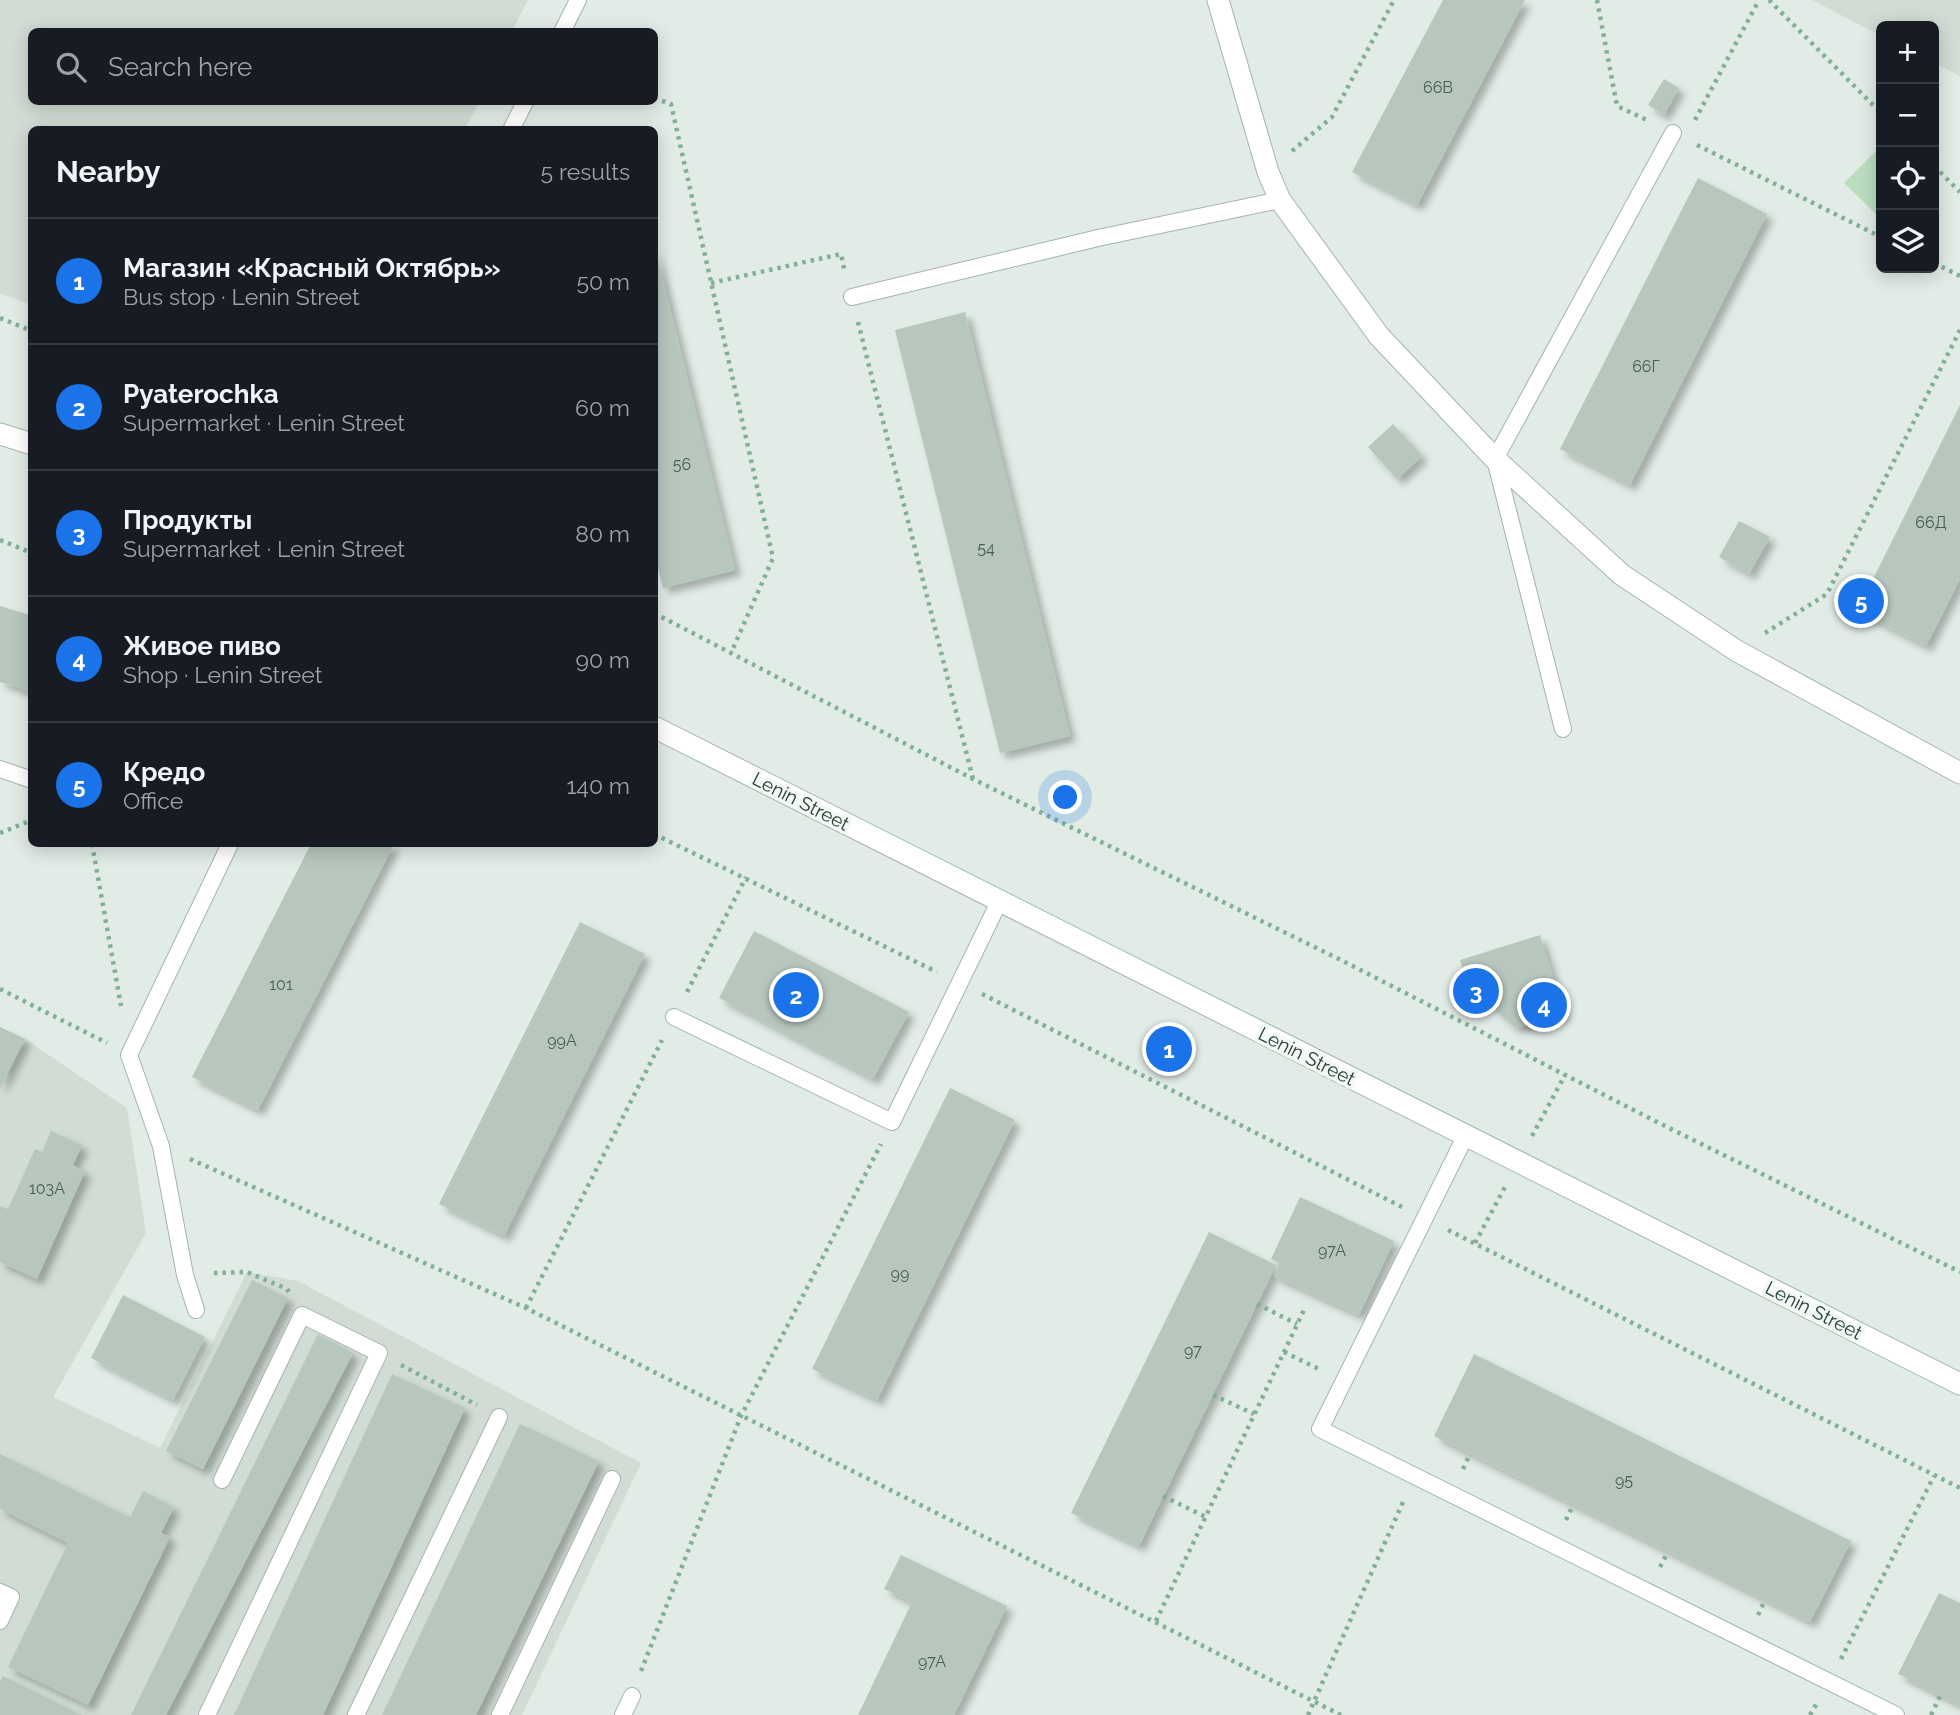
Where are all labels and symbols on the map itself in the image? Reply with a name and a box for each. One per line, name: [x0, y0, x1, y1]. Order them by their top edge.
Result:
house number: 66В: [1423, 78, 1453, 97]
house number: 66Г: [1632, 357, 1660, 376]
house number: 56: [673, 455, 691, 474]
house number: 66Д: [1915, 513, 1947, 532]
house number: 54: [977, 539, 995, 558]
pin: 5: [1838, 575, 1884, 627]
street label: Lenin Street: [749, 767, 854, 835]
your location: [1048, 780, 1082, 814]
pin: 3: [1453, 965, 1499, 1017]
pin: 2: [773, 969, 819, 1021]
house number: 101: [269, 975, 293, 994]
pin: 4: [1521, 979, 1567, 1031]
street label: Lenin Street: [1255, 1022, 1360, 1090]
pin: 1: [1146, 1023, 1192, 1075]
house number: 99А: [547, 1031, 577, 1050]
house number: 103А: [29, 1179, 65, 1198]
house number: 97А: [1318, 1241, 1346, 1260]
house number: 99: [891, 1264, 909, 1283]
street label: Lenin Street: [1762, 1276, 1867, 1344]
house number: 97: [1184, 1341, 1202, 1360]
house number: 95: [1615, 1471, 1633, 1490]
house number: 97А: [918, 1652, 946, 1671]

